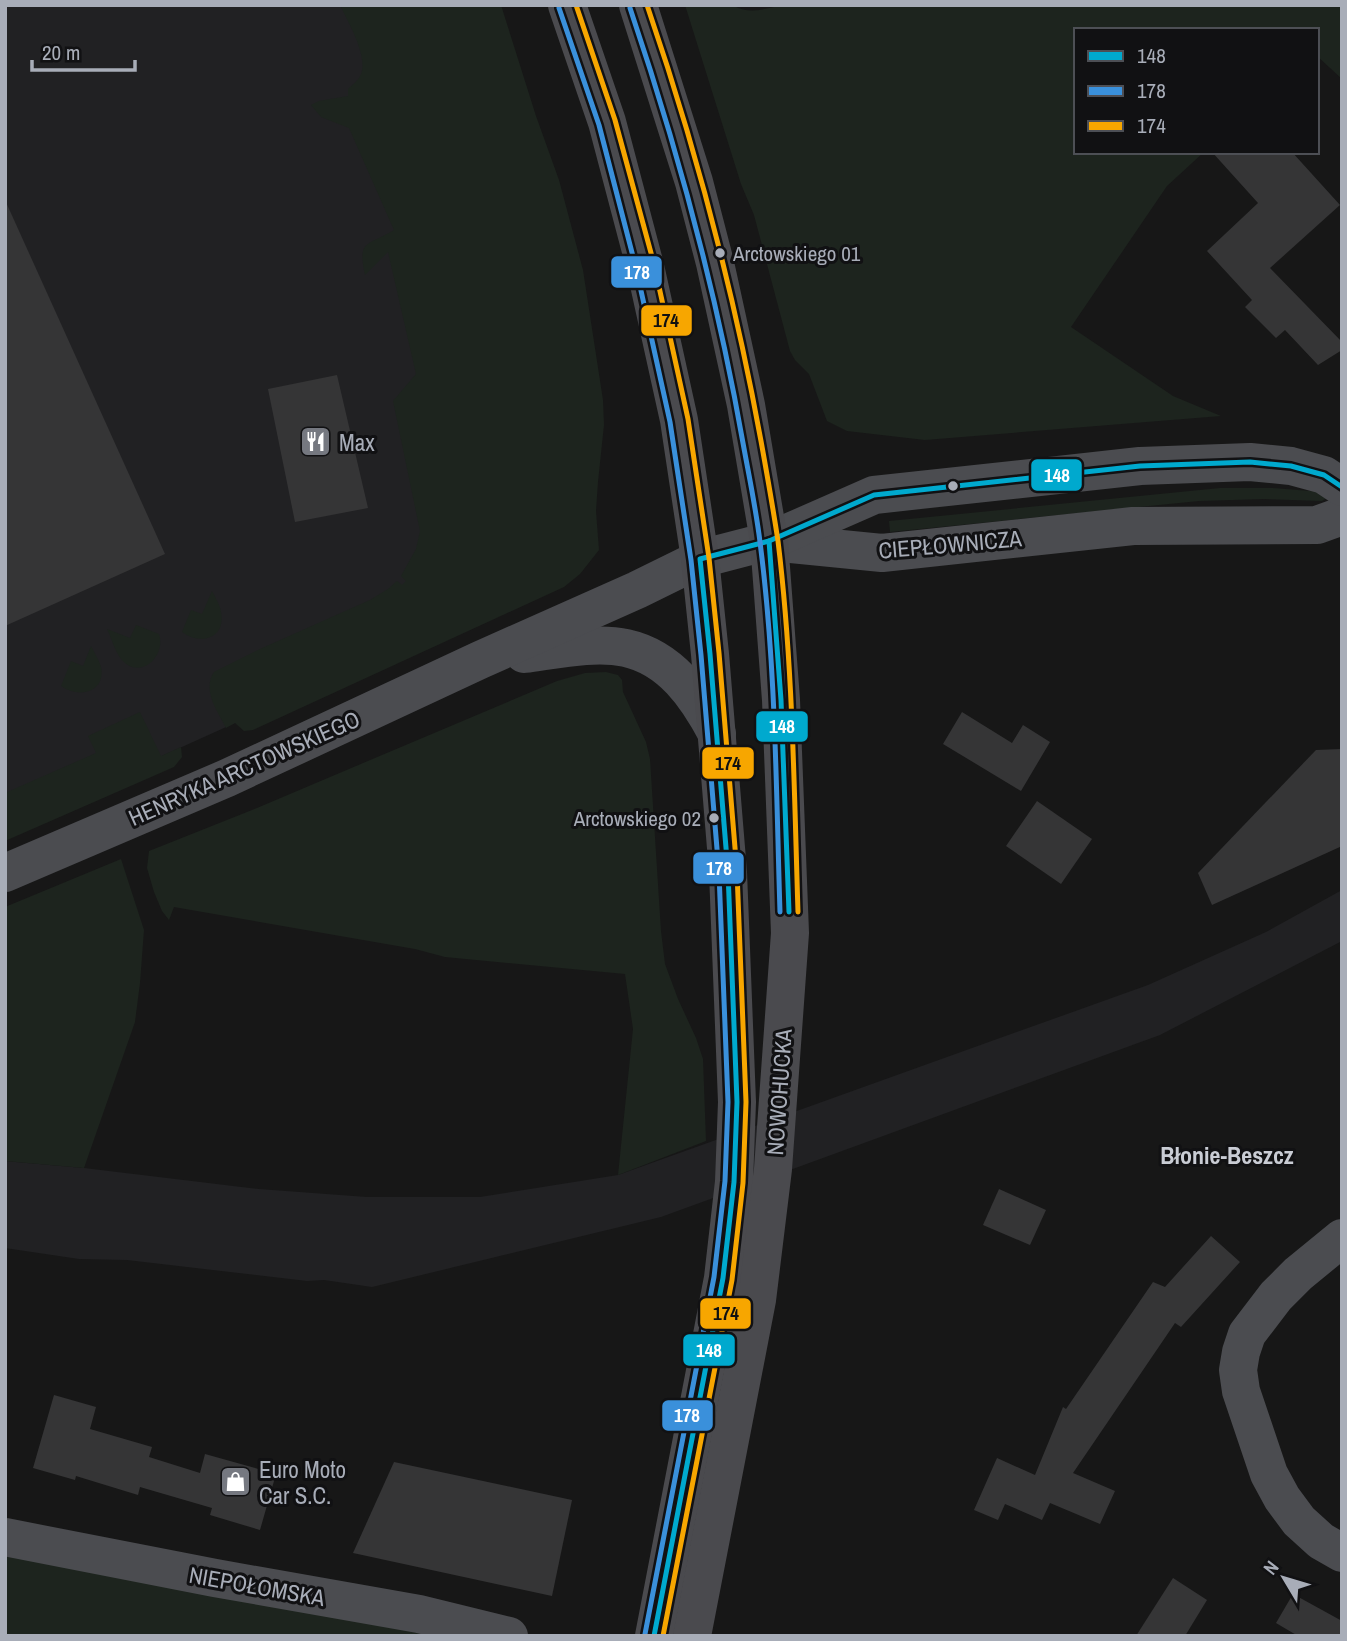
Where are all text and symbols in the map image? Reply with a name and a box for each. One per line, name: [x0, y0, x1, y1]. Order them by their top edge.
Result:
scale bar: [32, 28, 135, 72]
legend: [1074, 28, 1319, 154]
text: 20 m: [42, 38, 80, 67]
text: 148: [1137, 41, 1166, 70]
text: 178: [1137, 76, 1166, 105]
text: 174: [1137, 111, 1166, 140]
place label: Arctowskiego 01: [732, 239, 861, 268]
marker: Arctowskiego 01: [713, 246, 727, 260]
line badge: 178: [610, 255, 663, 289]
text: 178: [624, 259, 650, 285]
line badge: 174: [640, 304, 693, 337]
text: 174: [653, 307, 679, 333]
restaurant icon: Max: [299, 425, 333, 459]
place label: Max: [339, 427, 375, 458]
line badge: 148: [1030, 458, 1083, 492]
text: 148: [1044, 462, 1070, 488]
unlabelled marker: [946, 479, 960, 493]
street label: CIEPŁOWNICZA: [877, 522, 1023, 566]
street label: HENRYKA ARCTOWSKIEGO: [124, 703, 364, 833]
line badge: 148: [755, 710, 809, 743]
text: 148: [769, 713, 795, 739]
line badge: 174: [701, 746, 755, 780]
text: 174: [715, 750, 741, 776]
place label: Arctowskiego 02: [573, 804, 701, 833]
marker: Arctowskiego 02: [707, 811, 721, 825]
line badge: 178: [692, 851, 745, 885]
text: 178: [706, 855, 732, 881]
street label: NOWOHUCKA: [759, 1027, 799, 1156]
district label: Błonie-Beszcz: [1160, 1139, 1294, 1171]
line badge: 174: [699, 1297, 752, 1330]
text: 174: [713, 1300, 739, 1326]
line badge: 148: [682, 1333, 736, 1367]
text: 148: [696, 1337, 722, 1363]
line badge: 178: [661, 1399, 714, 1432]
text: 178: [674, 1402, 700, 1428]
place label: Euro Moto Car S.C.: [259, 1454, 346, 1511]
shop icon: Euro Moto Car S.C.: [219, 1465, 253, 1499]
north arrow: [1249, 1543, 1319, 1613]
text: N: [1257, 1555, 1284, 1580]
street label: NIEPOŁOMSKA: [187, 1559, 328, 1613]

